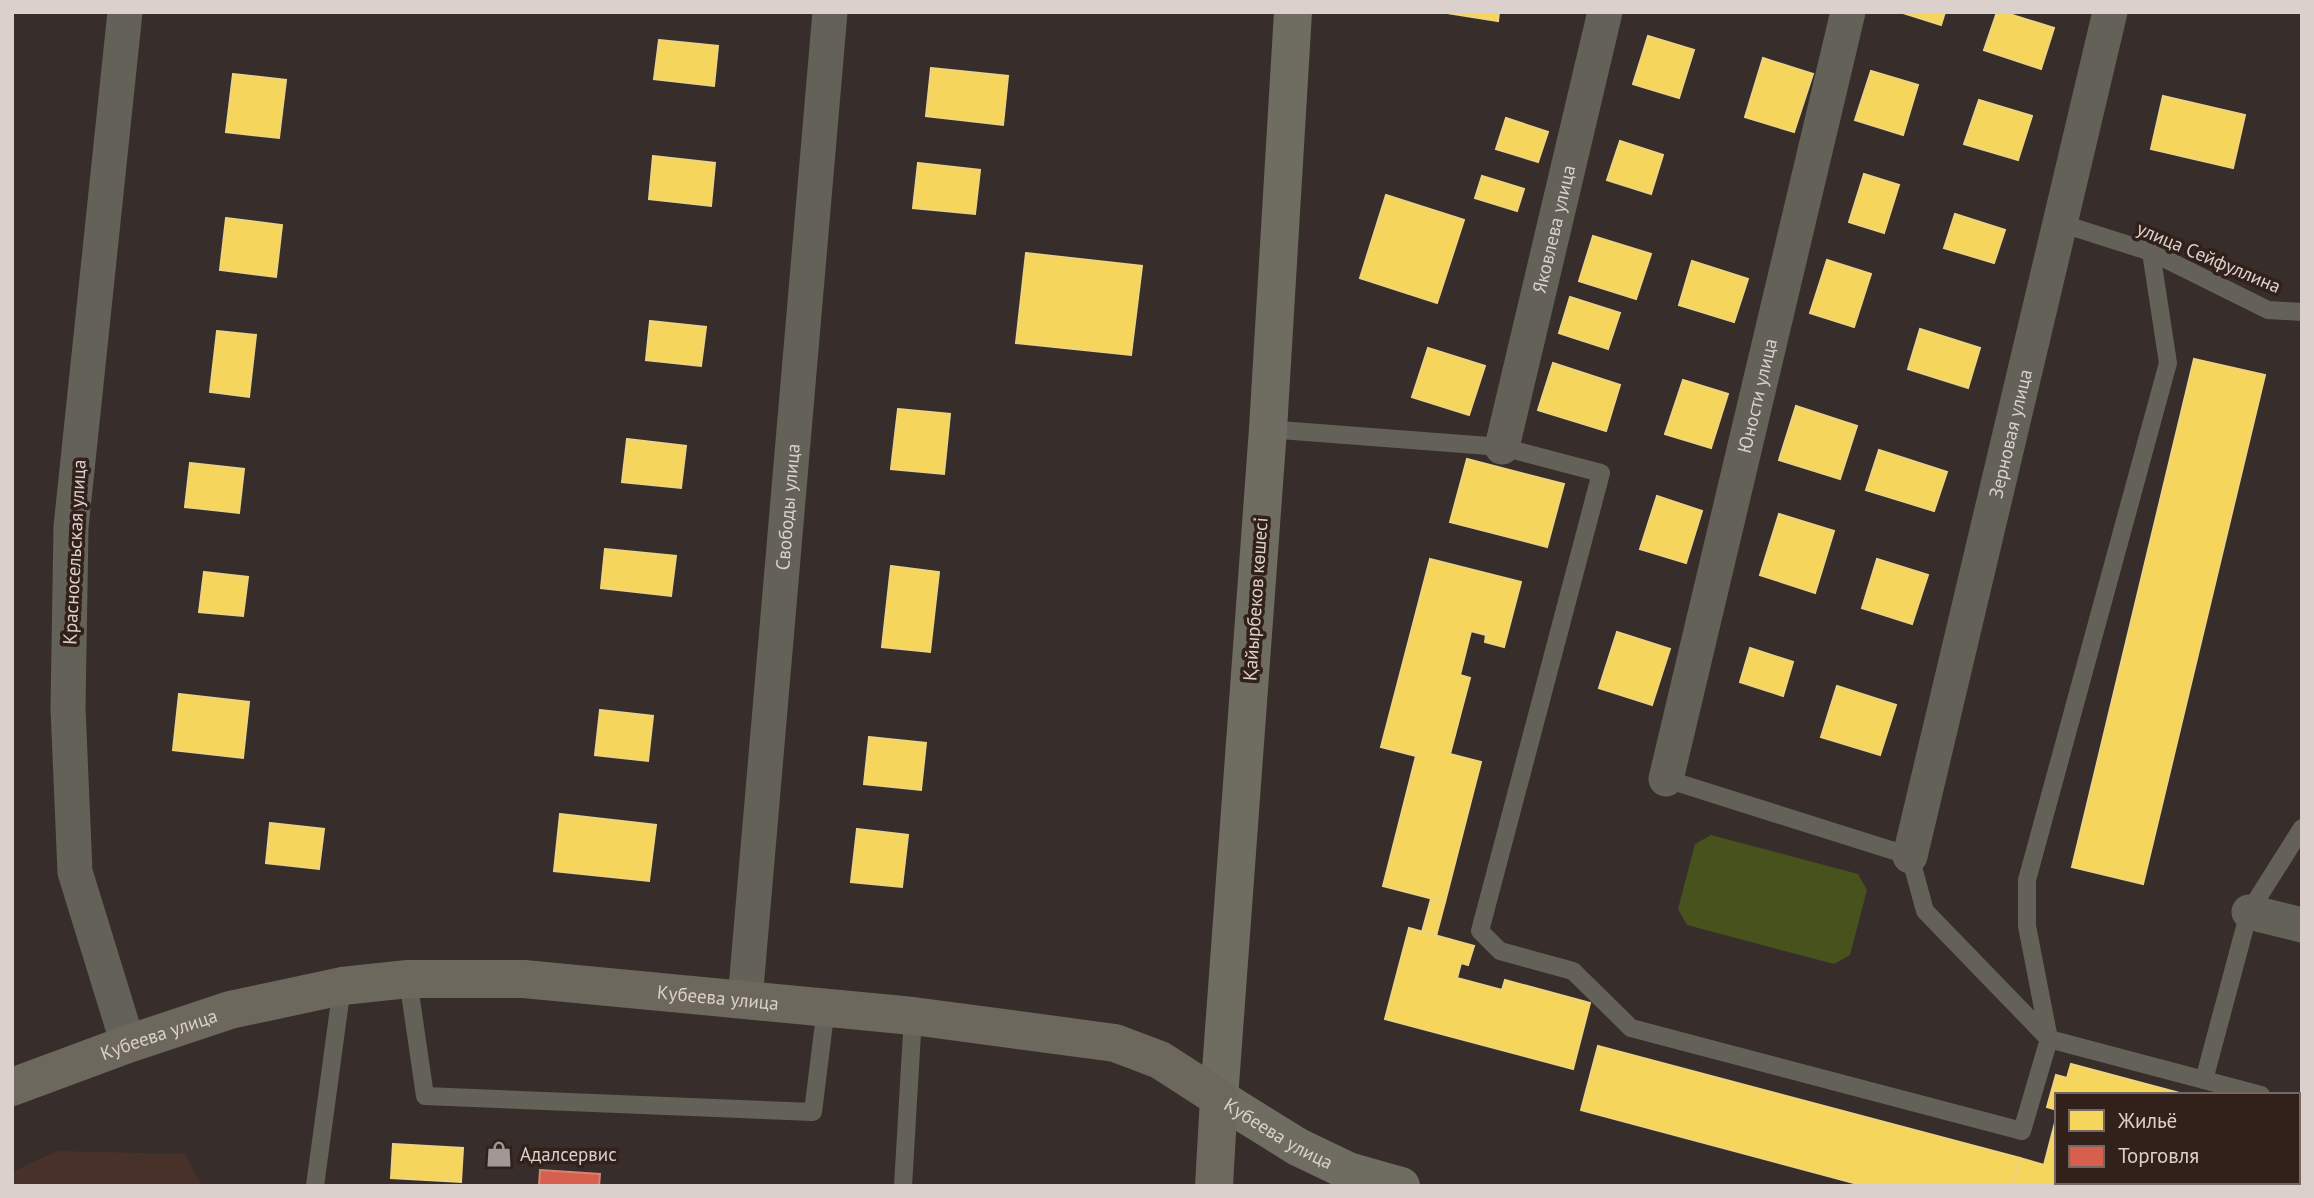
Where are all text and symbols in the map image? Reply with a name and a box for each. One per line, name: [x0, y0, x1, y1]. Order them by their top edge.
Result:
street label: Яковлева улица: [1527, 163, 1580, 296]
street label: улица Сейфуллина: [2133, 216, 2285, 298]
street label: Юности улица: [1732, 336, 1782, 455]
street label: Зерновая улица: [1983, 367, 2037, 501]
street label: Свободы улица: [770, 442, 805, 571]
street label: Красносельская улица: [57, 459, 91, 645]
street label: Қайырбеков көшесі: [1237, 516, 1273, 682]
street label: Кубеева улица: [656, 980, 780, 1015]
street label: Кубеева улица: [97, 1003, 220, 1065]
street label: Кубеева улица: [1220, 1092, 1337, 1174]
legend: [2055, 1093, 2300, 1184]
text: Жильё: [2117, 1107, 2177, 1134]
shop icon: Адалсервис: [484, 1139, 514, 1169]
place label: Адалсервис: [520, 1142, 617, 1166]
text: Торговля: [2118, 1142, 2199, 1169]

